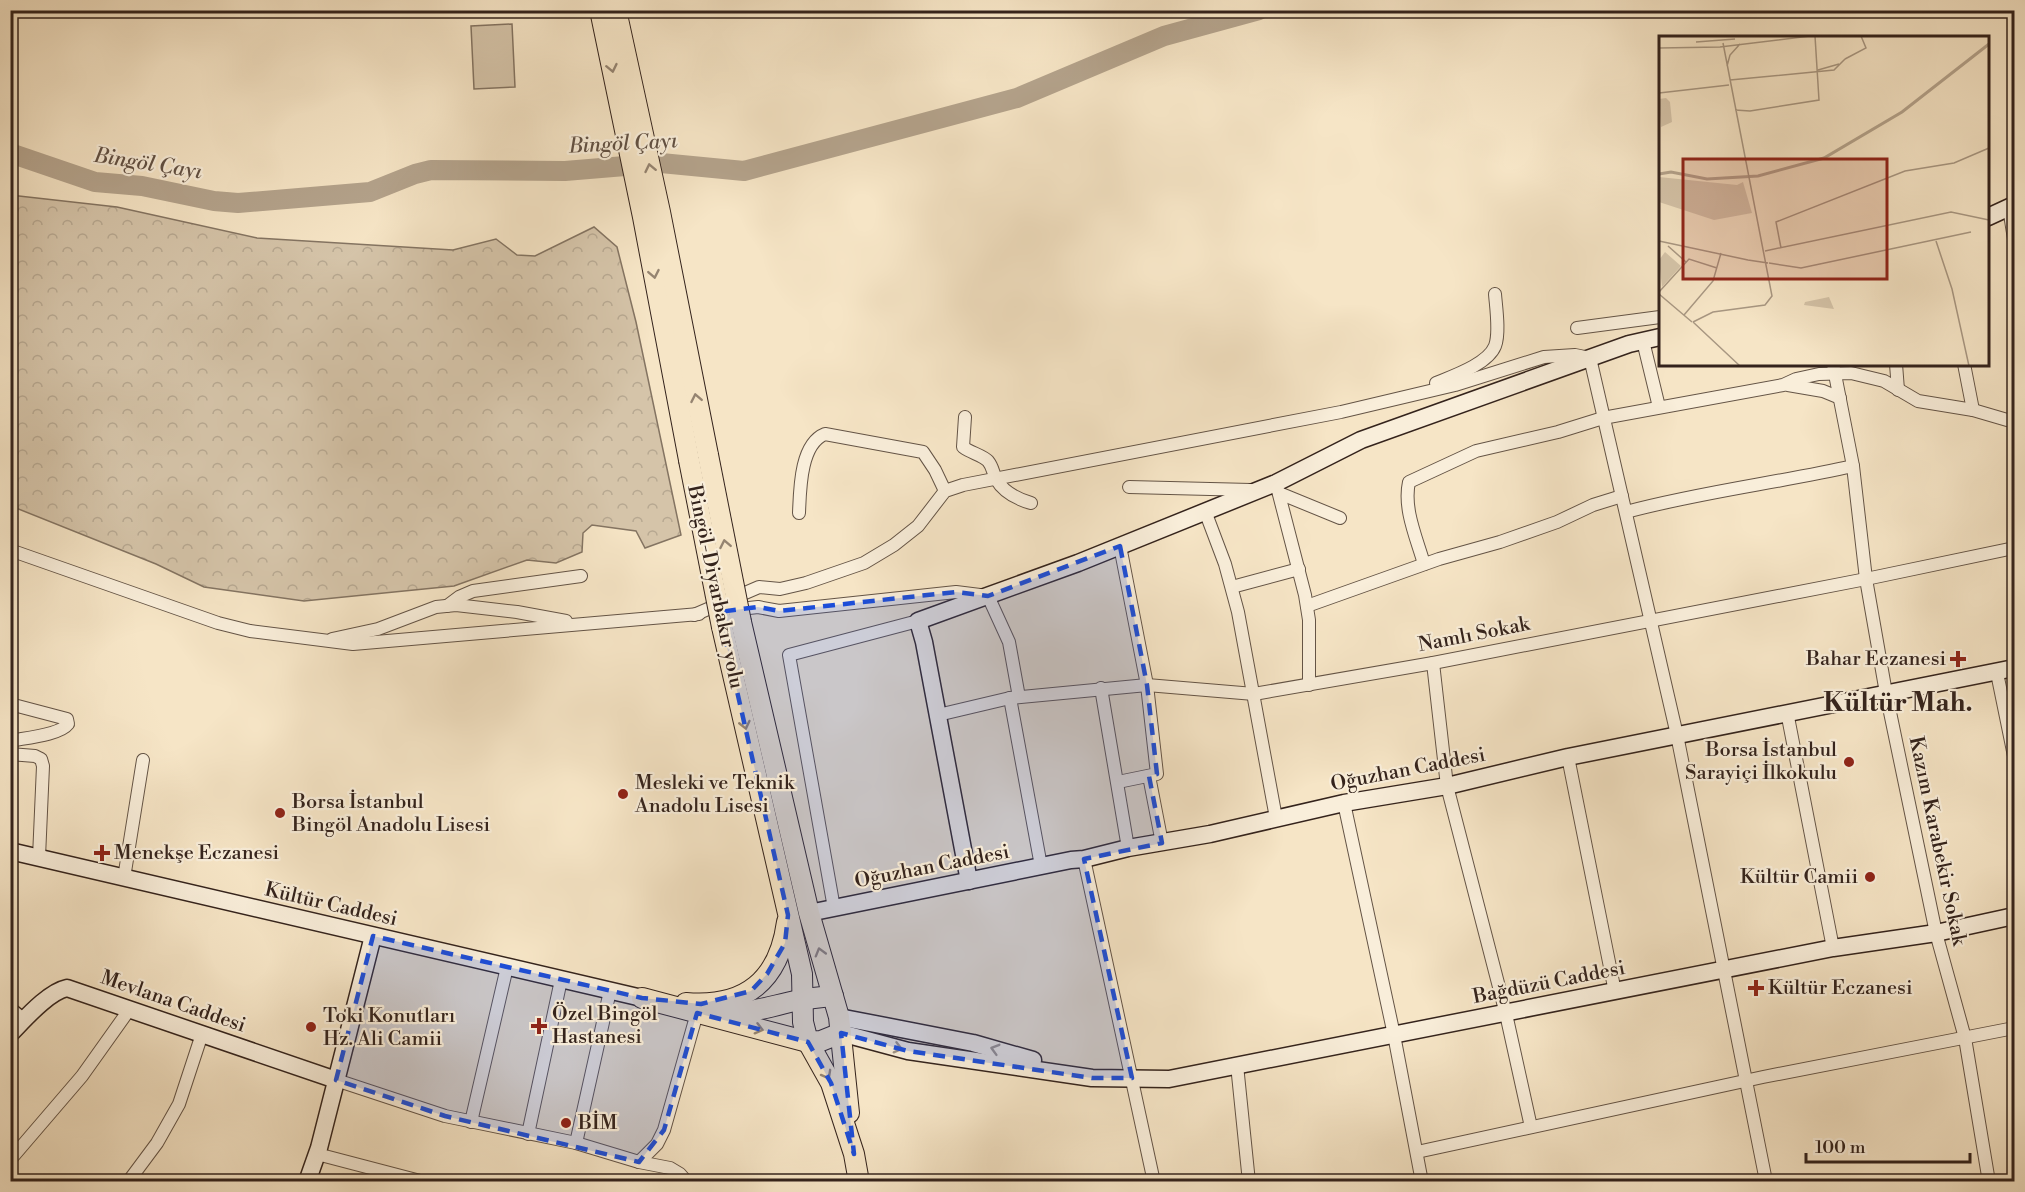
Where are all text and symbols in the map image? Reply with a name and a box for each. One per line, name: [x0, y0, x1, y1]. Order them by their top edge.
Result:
inset map: [1659, 36, 1989, 366]
one-way arrow: [605, 62, 618, 72]
water label: Bingöl Çayı: [567, 128, 679, 160]
water label: Bingöl Çayı: [91, 142, 204, 185]
one-way arrow: [645, 164, 658, 174]
one-way arrow: [647, 269, 660, 279]
one-way arrow: [690, 393, 703, 403]
street label: Bingöl-Diyarbakır yolu: [681, 482, 749, 692]
one-way arrow: [719, 539, 732, 549]
street label: Namlı Sokak: [1416, 612, 1533, 658]
place label: Bahar Eczanesi: [1805, 647, 1946, 672]
marker: Bahar Eczanesi: [1951, 652, 1965, 666]
district label: Kültür Mah.: [1823, 687, 1973, 719]
one-way arrow: [737, 719, 750, 729]
street label: Kazım Karabekir Sokak: [1903, 734, 1972, 949]
place label: Borsa İstanbul Sarayiçi İlkokulu: [1685, 737, 1838, 786]
street label: Oğuzhan Caddesi: [1328, 743, 1488, 797]
marker: Borsa İstanbul Sarayiçi İlkokulu: [1842, 755, 1856, 769]
place label: Mesleki ve Teknik Anadolu Lisesi: [634, 771, 796, 819]
marker: Mesleki ve Teknik Anadolu Lisesi: [616, 787, 630, 801]
place label: Borsa İstanbul Bingöl Anadolu Lisesi: [291, 789, 490, 838]
marker: Borsa İstanbul Bingöl Anadolu Lisesi: [273, 806, 287, 820]
street label: Oğuzhan Caddesi: [852, 840, 1012, 894]
place label: Menekşe Eczanesi: [114, 841, 279, 866]
marker: Menekşe Eczanesi: [95, 846, 109, 860]
place label: Kültür Camii: [1740, 865, 1858, 890]
marker: Kültür Camii: [1863, 870, 1877, 884]
street label: Kültür Caddesi: [262, 878, 400, 933]
one-way arrow: [815, 947, 828, 957]
street label: Bağdüzü Caddesi: [1470, 956, 1628, 1010]
street label: Mevlana Caddesi: [97, 965, 249, 1039]
place label: Kültür Eczanesi: [1768, 976, 1913, 1001]
marker: Kültür Eczanesi: [1749, 981, 1763, 995]
place label: Özel Bingöl Hastanesi: [552, 1001, 658, 1050]
place label: Toki Konutları Hz. Ali Camii: [323, 1004, 456, 1052]
marker: Özel Bingöl Hastanesi: [530, 1017, 548, 1035]
marker: Toki Konutları Hz. Ali Camii: [304, 1020, 318, 1034]
one-way arrow: [754, 1022, 764, 1035]
one-way arrow: [893, 1041, 903, 1054]
one-way arrow: [990, 1044, 1001, 1056]
one-way arrow: [820, 1069, 831, 1080]
place label: BİM: [577, 1110, 618, 1136]
marker: BİM: [559, 1116, 573, 1130]
scale bar: [1806, 1126, 1970, 1164]
text: 100 m: [1815, 1136, 1866, 1159]

